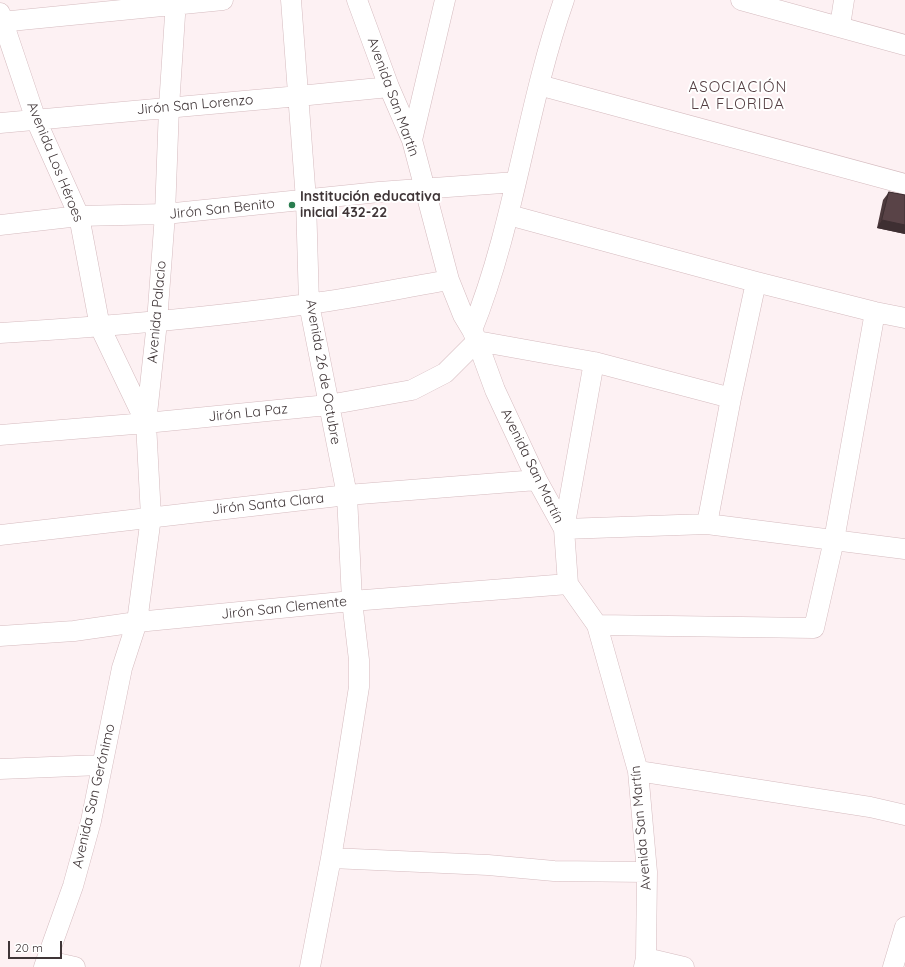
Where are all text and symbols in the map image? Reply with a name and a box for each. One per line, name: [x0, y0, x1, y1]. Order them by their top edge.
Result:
street label: Avenida San Martín: [364, 35, 422, 159]
district label: ASOCIACIÓN LA FLORIDA: [689, 78, 787, 113]
street label: Jirón San Lorenzo: [136, 92, 254, 118]
street label: Avenida Los Héroes: [23, 99, 87, 225]
place label: Institución educativa inicial 432-22: [300, 189, 441, 222]
street label: Jirón San Benito: [168, 195, 276, 223]
marker: Institución educativa inicial 432-22: [287, 200, 297, 210]
street label: Avenida Palacio: [144, 260, 170, 364]
street label: Avenida 26 de Octubre: [302, 298, 344, 446]
street label: Jirón La Paz: [207, 400, 289, 426]
street label: Avenida San Martín: [497, 406, 567, 526]
street label: Jirón Santa Clara: [211, 490, 325, 518]
street label: Jirón San Clemente: [220, 593, 348, 623]
street label: Avenida San Gerónimo: [69, 722, 119, 870]
street label: Avenida San Martín: [627, 765, 655, 891]
scale bar: [10, 933, 64, 959]
text: 20 m: [15, 940, 43, 955]

